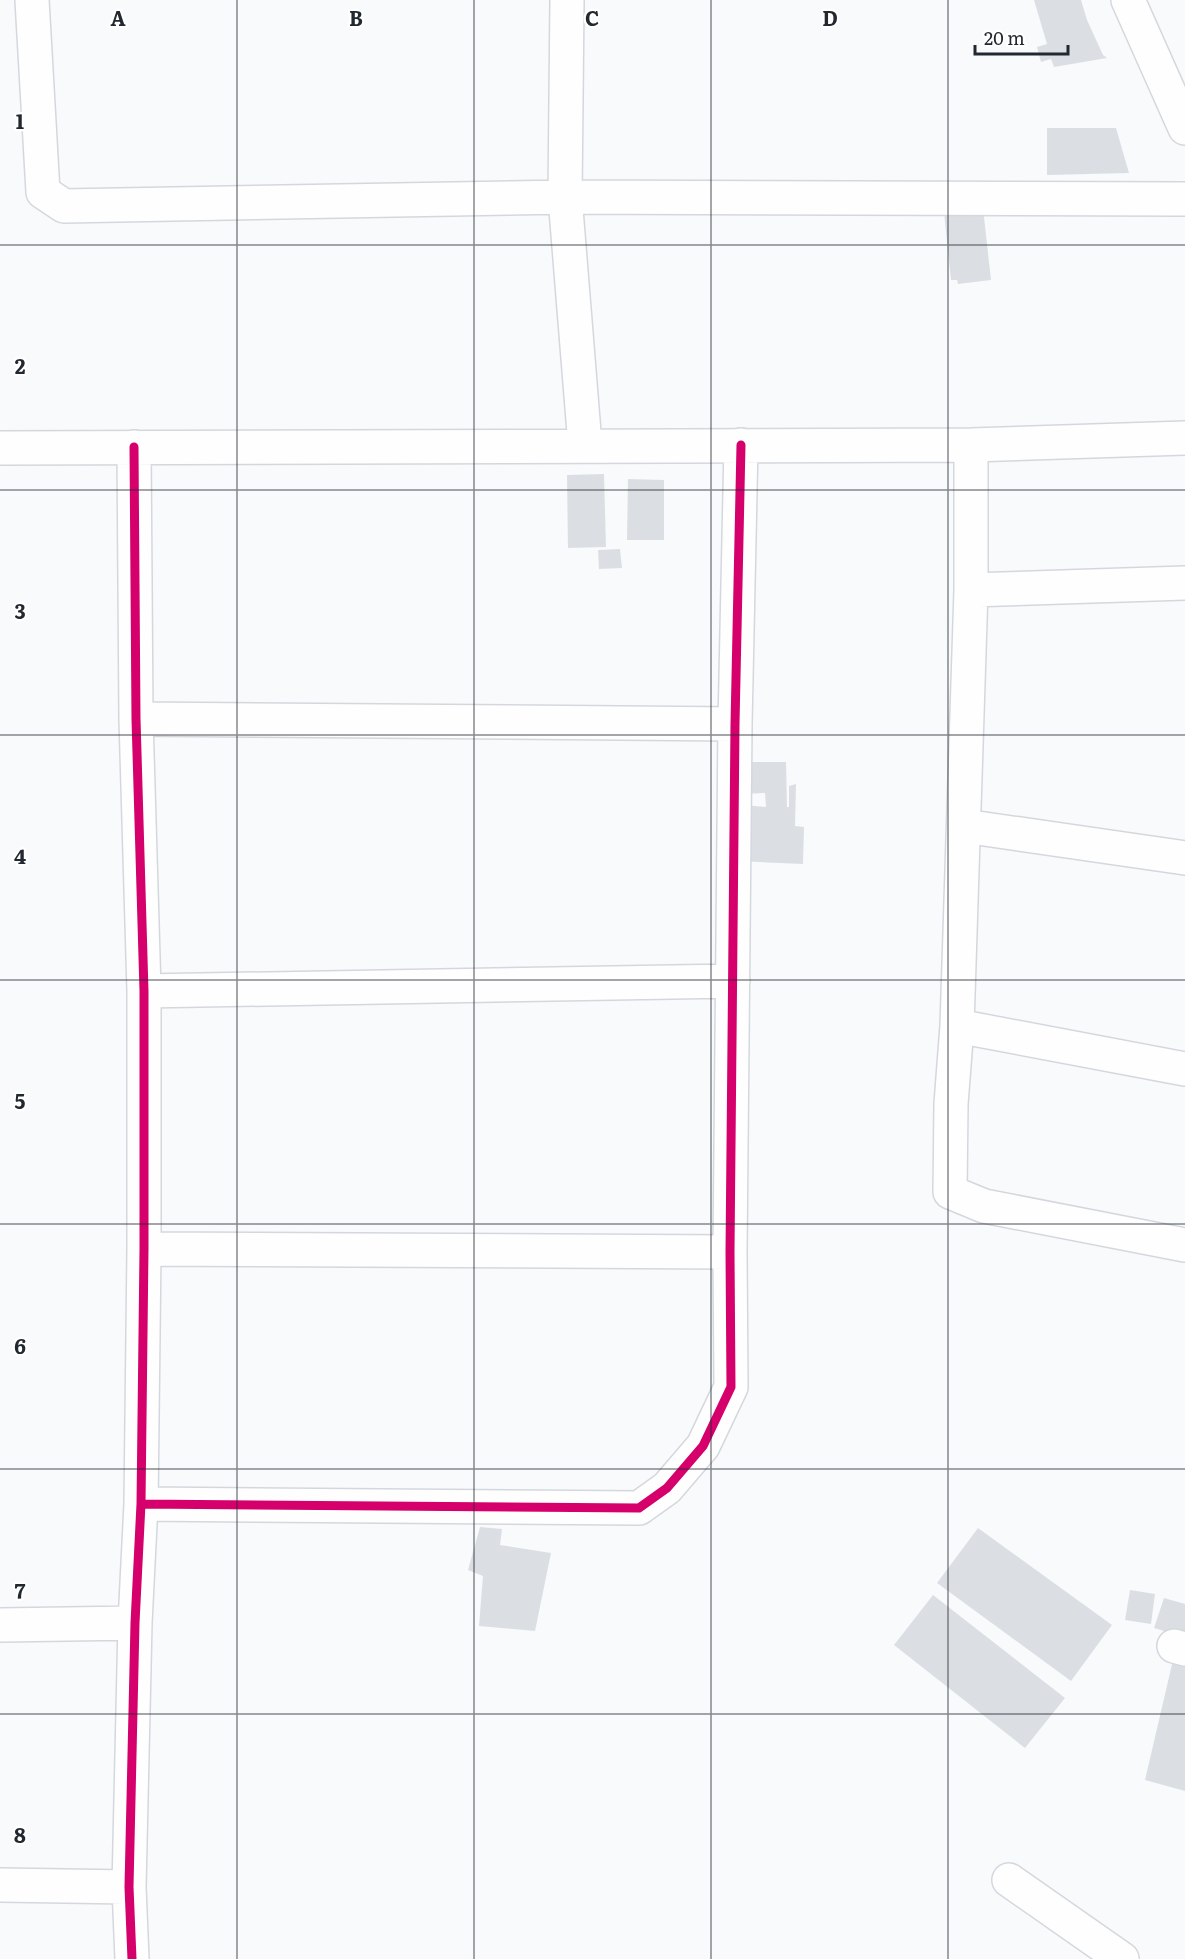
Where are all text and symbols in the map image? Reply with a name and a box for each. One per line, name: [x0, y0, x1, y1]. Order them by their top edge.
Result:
text: A: [110, 2, 126, 32]
text: B: [349, 2, 363, 32]
text: C: [585, 2, 599, 32]
text: D: [822, 2, 838, 32]
scale bar: [975, 18, 1068, 56]
text: 20 m: [984, 24, 1025, 51]
text: 1: [16, 105, 24, 135]
text: 2: [15, 350, 26, 380]
text: 3: [14, 595, 26, 625]
text: 4: [14, 840, 26, 870]
text: 5: [15, 1085, 26, 1115]
text: 6: [14, 1330, 26, 1360]
text: 7: [15, 1575, 26, 1605]
text: 8: [14, 1819, 26, 1849]

